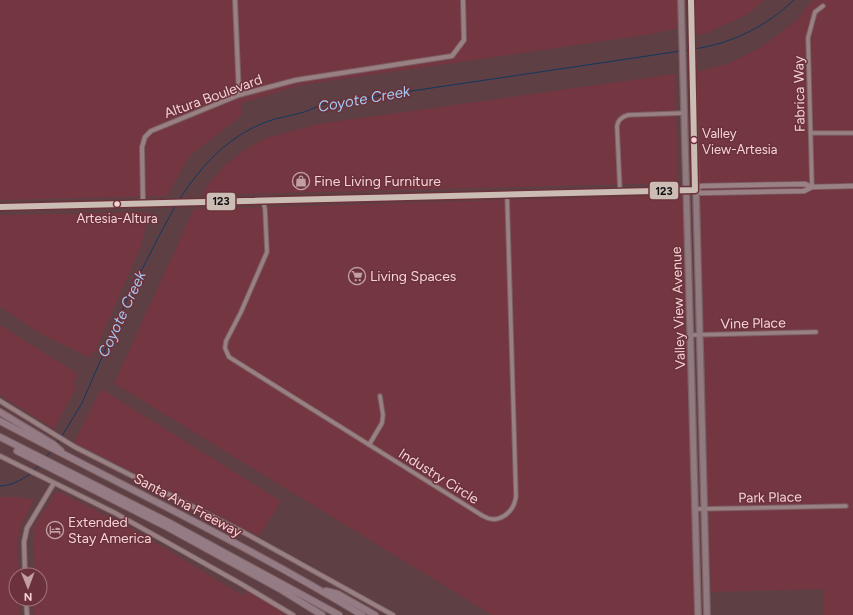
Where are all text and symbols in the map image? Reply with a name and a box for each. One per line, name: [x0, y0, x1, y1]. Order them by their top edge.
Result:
street label: Fabrica Way: [790, 55, 809, 132]
street label: Altura Boulevard: [162, 71, 265, 122]
water label: Coyote Creek: [317, 82, 412, 116]
place label: Valley View-Artesia: [702, 126, 777, 157]
marker: Valley View-Artesia: [689, 135, 699, 145]
shop icon: Fine Living Furniture: [291, 171, 311, 191]
place label: Fine Living Furniture: [314, 173, 441, 190]
line badge: 123: [649, 181, 679, 200]
text: 123: [655, 185, 673, 198]
line badge: 123: [206, 192, 236, 211]
text: 123: [212, 195, 230, 208]
marker: Artesia-Altura: [112, 199, 122, 209]
place label: Artesia-Altura: [76, 211, 158, 226]
street label: Valley View Avenue: [668, 246, 689, 370]
supermarket icon: Living Spaces: [347, 266, 367, 286]
water label: Coyote Creek: [94, 267, 150, 360]
place label: Living Spaces: [370, 268, 456, 285]
street label: Vine Place: [720, 314, 786, 333]
street label: Industry Circle: [395, 445, 482, 508]
street label: Santa Ana Freeway: [131, 470, 245, 541]
street label: Park Place: [738, 488, 802, 507]
place label: Extended Stay America: [68, 514, 151, 547]
hotel icon: Extended Stay America: [45, 520, 65, 540]
north arrow: [8, 567, 48, 607]
text: N: [24, 590, 33, 603]

